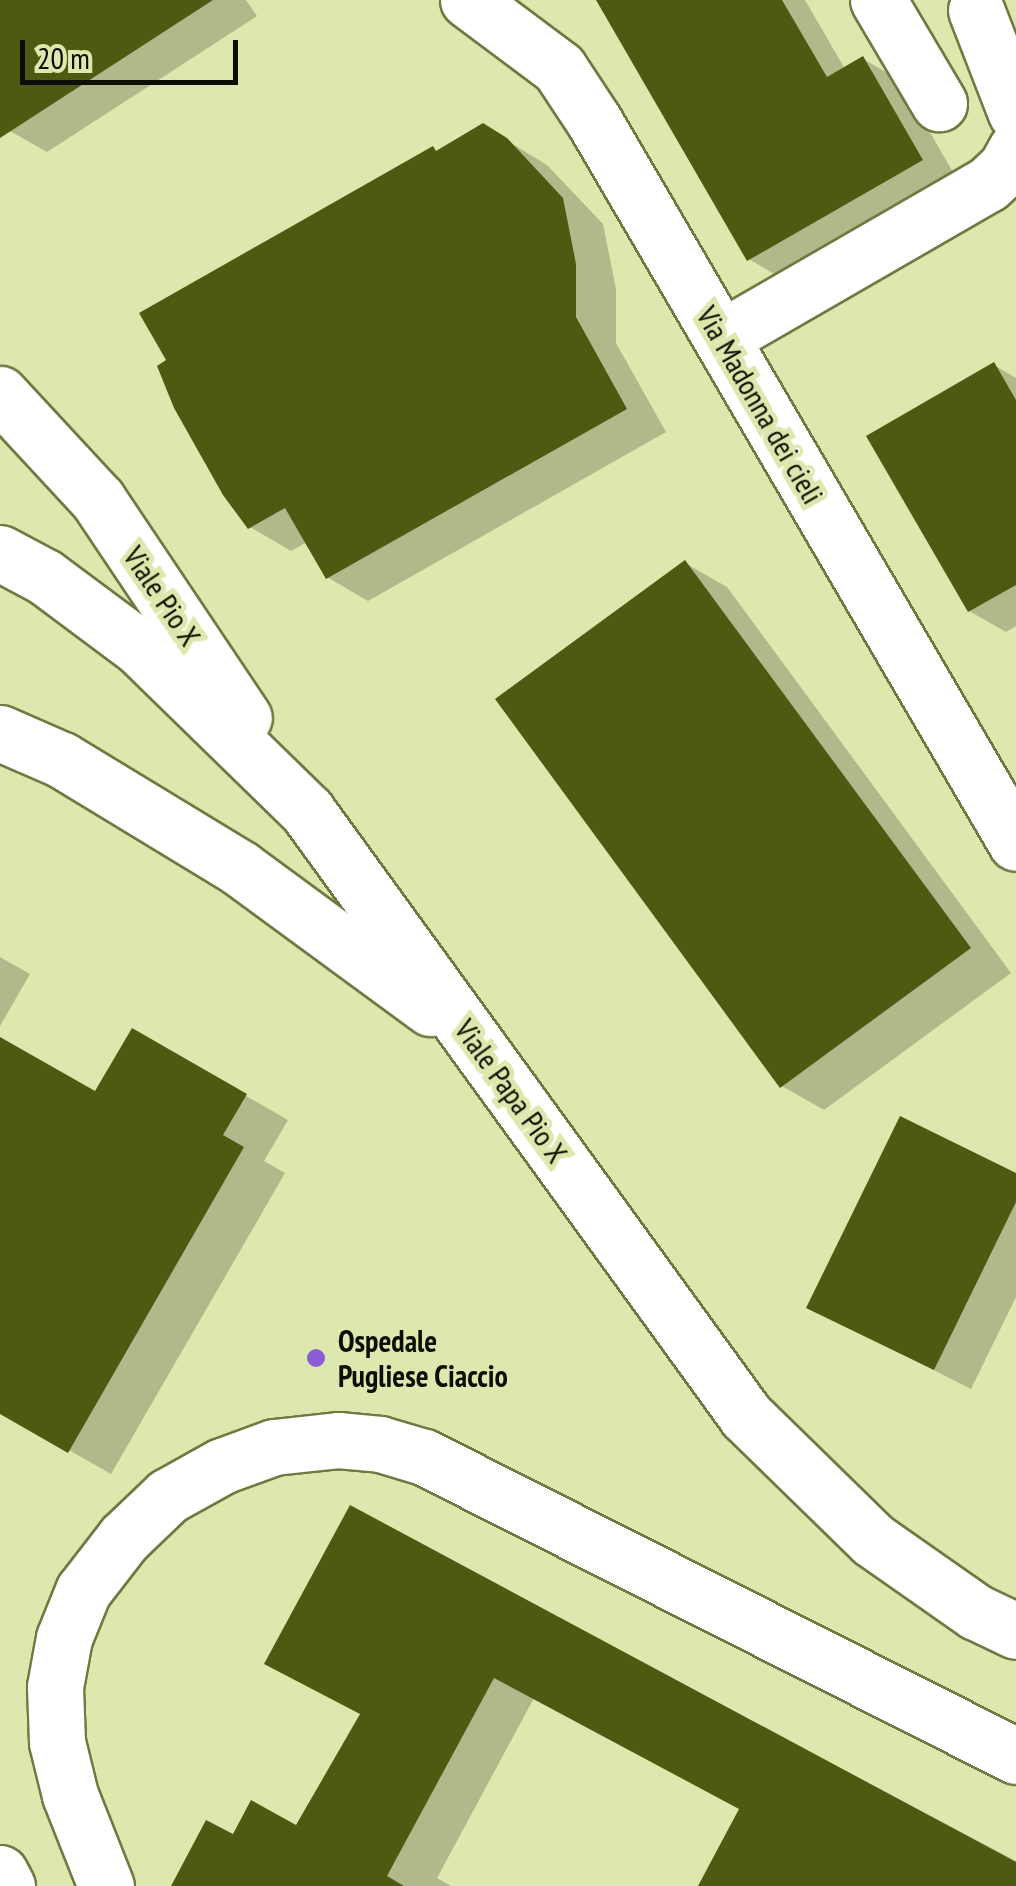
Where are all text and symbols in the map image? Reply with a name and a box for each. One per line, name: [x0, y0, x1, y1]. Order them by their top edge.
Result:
scale bar: [25, 20, 242, 82]
text: 20 m: [37, 38, 90, 77]
street label: Via Madonna dei cieli: [689, 300, 831, 510]
street label: Viale Pio X: [116, 539, 208, 653]
street label: Viale Papa Pio X: [447, 1012, 575, 1170]
place label: Ospedale Pugliese Ciaccio: [338, 1323, 508, 1394]
marker: Ospedale Pugliese Ciaccio: [303, 1345, 329, 1371]

